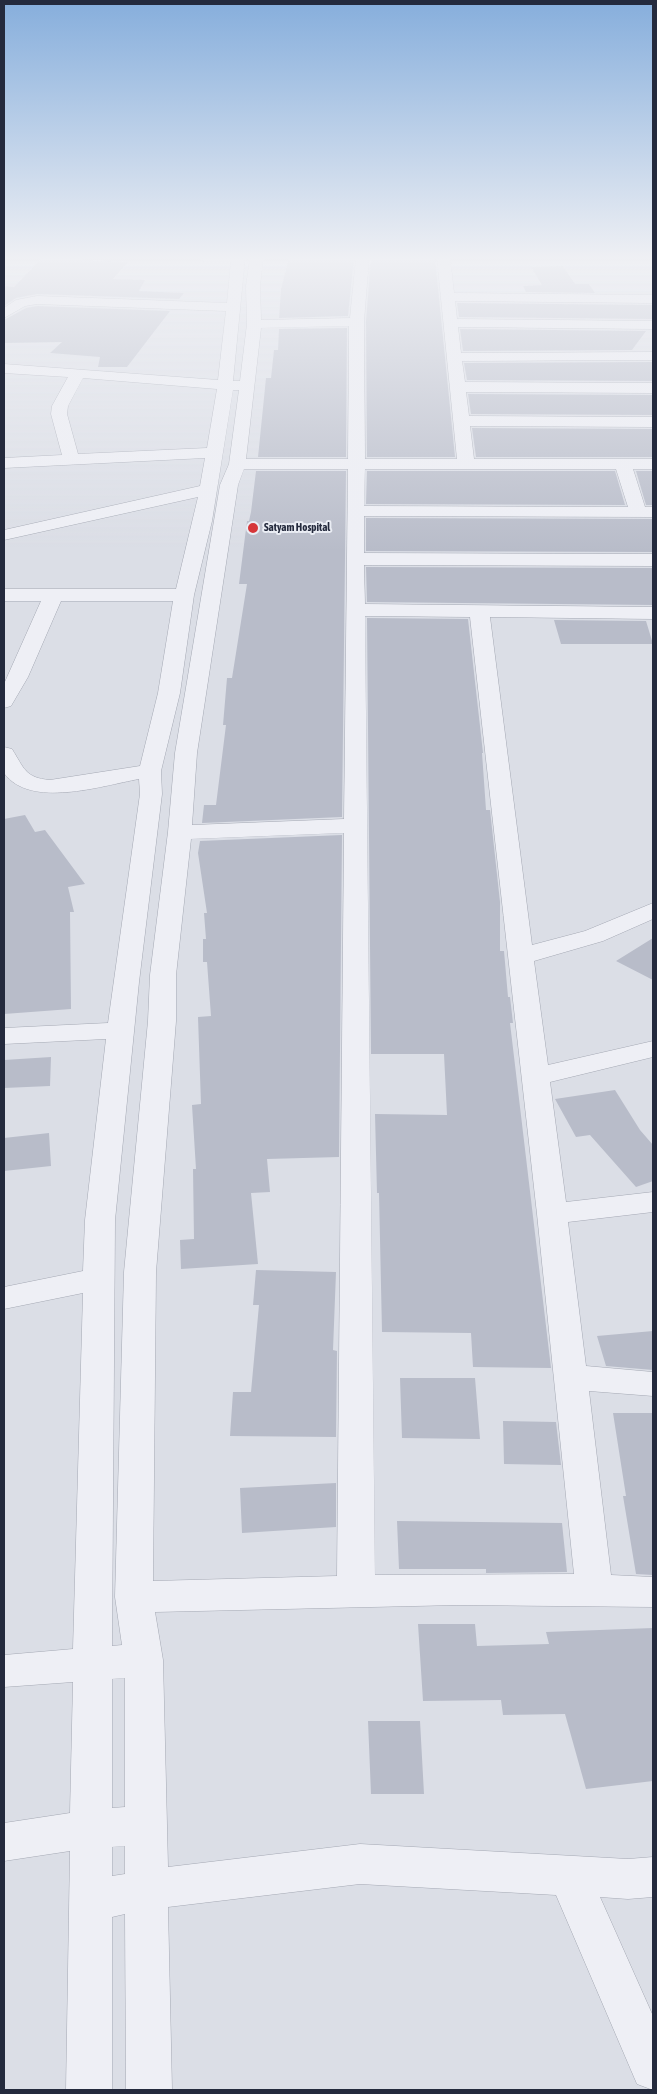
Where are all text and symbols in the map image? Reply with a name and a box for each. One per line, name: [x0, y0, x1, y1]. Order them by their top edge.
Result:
marker: Satyam Hospital: [246, 521, 260, 535]
place label: Satyam Hospital: [264, 521, 330, 535]

